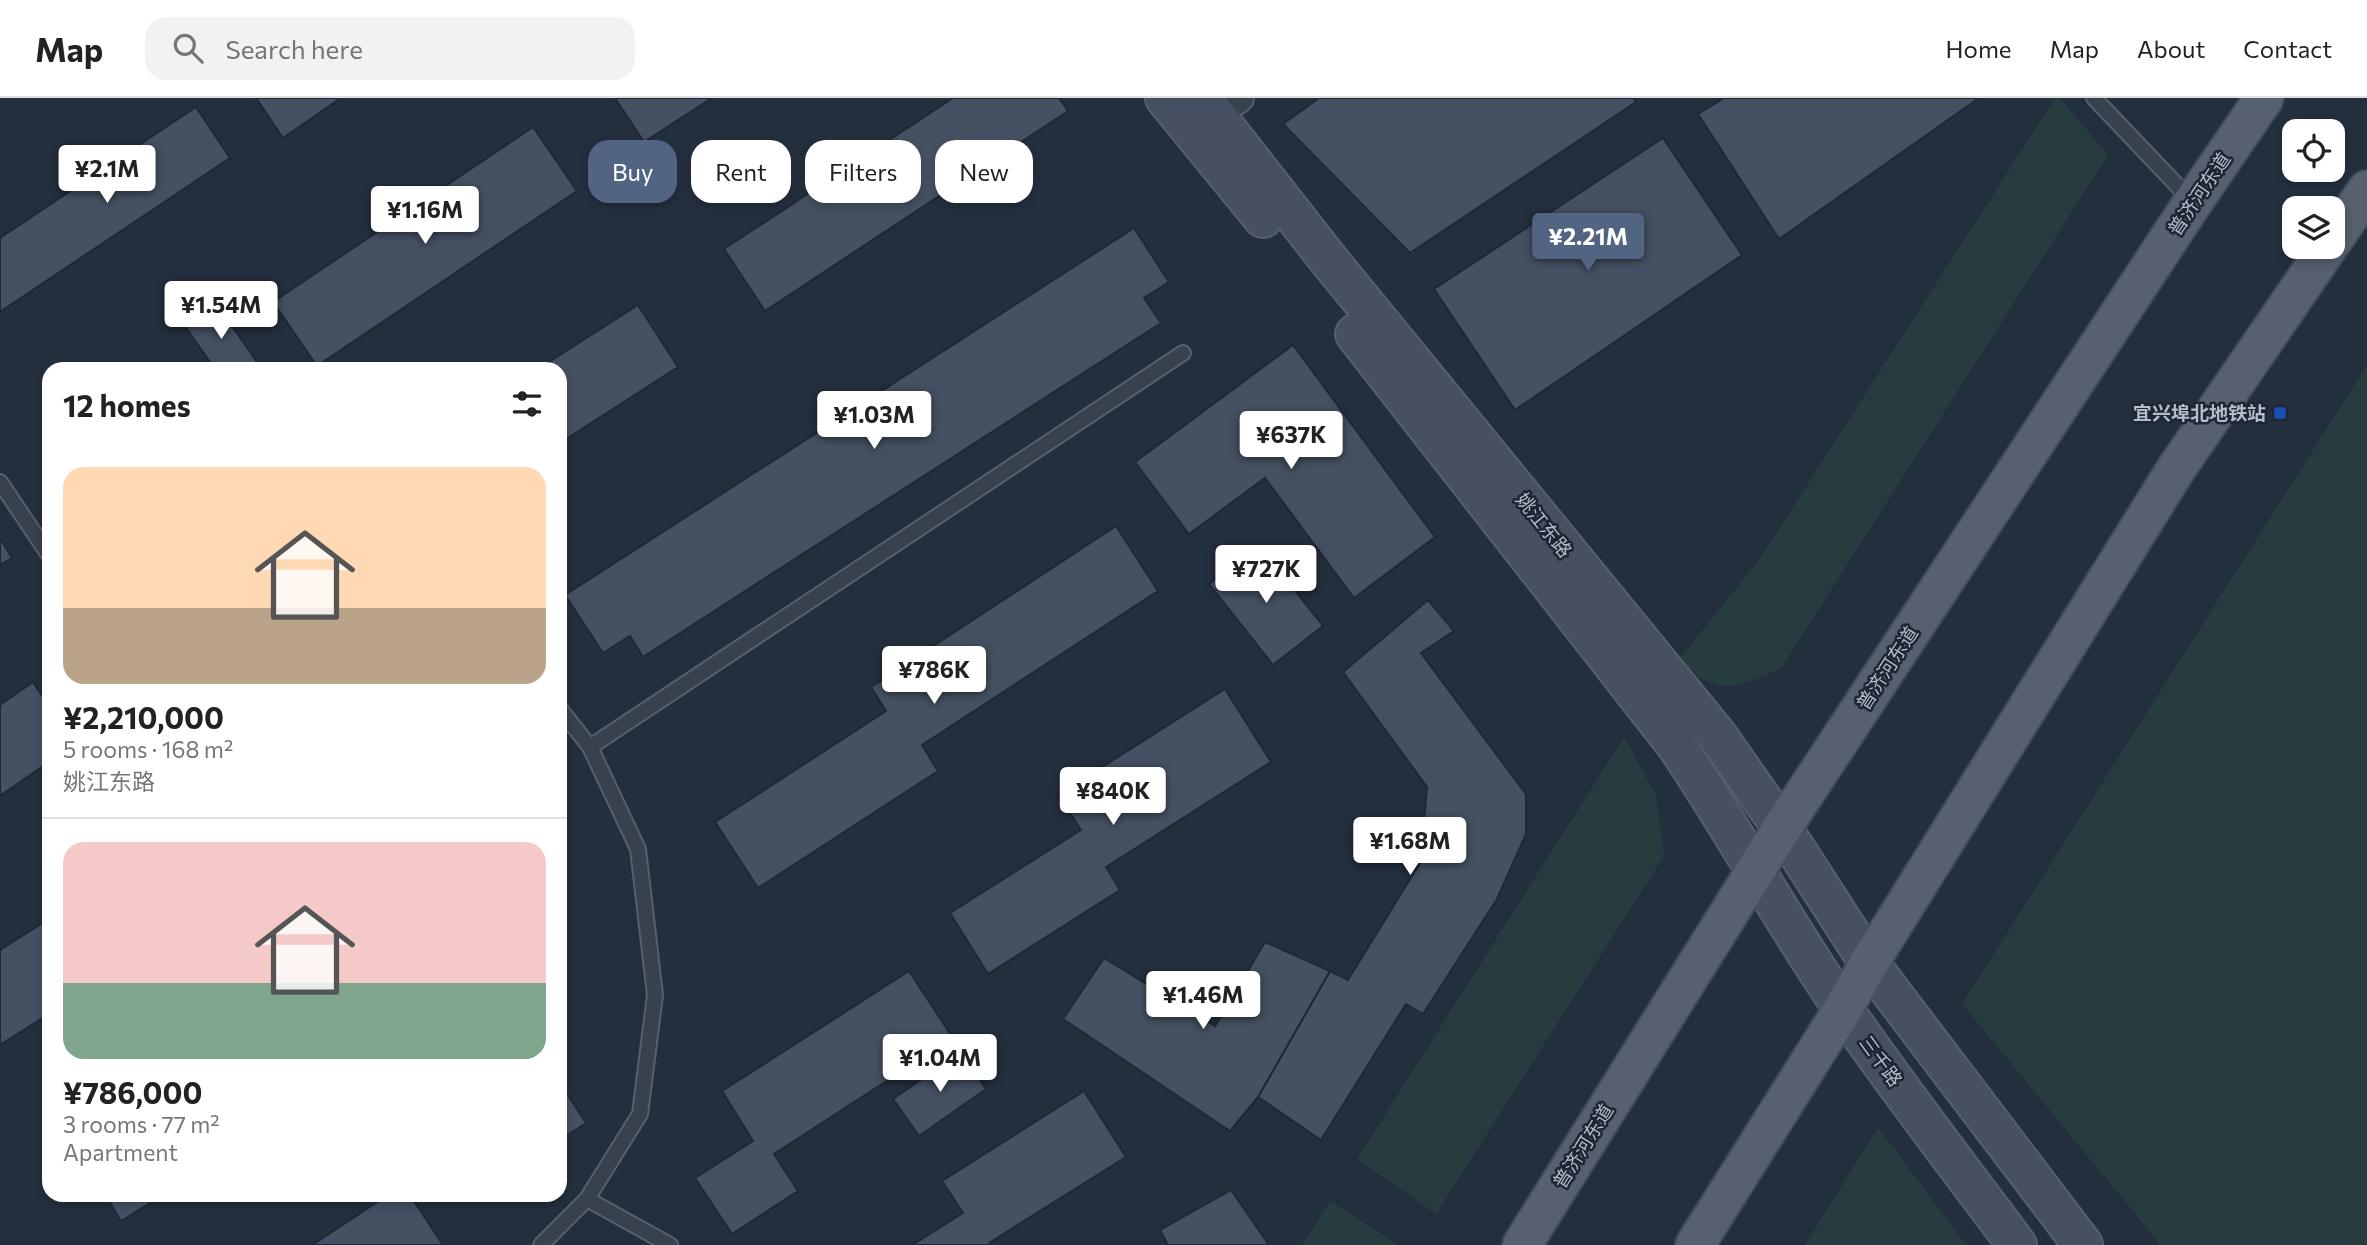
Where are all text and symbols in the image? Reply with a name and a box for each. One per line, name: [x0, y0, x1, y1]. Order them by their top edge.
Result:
search box: [145, 17, 635, 80]
text: Map: [35, 28, 103, 69]
icon: search: [169, 29, 207, 67]
text: Search here: [225, 33, 363, 64]
text: Home: [1946, 34, 2012, 63]
text: Map: [2050, 34, 2099, 63]
text: About: [2137, 34, 2205, 63]
text: Contact: [2243, 34, 2332, 63]
map controls: [2282, 119, 2345, 259]
button: locate: [2282, 119, 2345, 182]
chip: Buy: [588, 140, 677, 203]
chip: Rent: [691, 140, 791, 203]
chip: Filters: [805, 140, 921, 203]
chip: New: [935, 140, 1033, 203]
pin: ¥2.1M: [58, 146, 156, 205]
street label: 普济河东道: [2162, 148, 2235, 240]
text: ¥2.1M: [75, 154, 139, 182]
pin: ¥1.16M: [368, 186, 482, 246]
text: ¥1.16M: [387, 195, 463, 223]
button: layers: [2282, 196, 2345, 259]
pin: ¥2.21M: [1531, 214, 1645, 273]
text: ¥2.21M: [1548, 222, 1628, 250]
pin: ¥1.54M: [164, 282, 278, 341]
text: ¥1.54M: [181, 290, 261, 318]
icon: filters: [508, 385, 546, 423]
text: 12 homes: [63, 386, 191, 423]
pin: ¥1.03M: [817, 392, 931, 451]
text: ¥1.03M: [833, 400, 915, 428]
place label: 宜兴埠北地铁站: [2133, 401, 2266, 424]
marker: 宜兴埠北地铁站: [2272, 405, 2288, 421]
pin: ¥637K: [1242, 412, 1340, 471]
text: ¥637K: [1256, 420, 1326, 448]
street label: 姚江东路: [1512, 488, 1577, 561]
icon: home: [242, 512, 368, 638]
pin: ¥727K: [1217, 546, 1315, 605]
text: ¥727K: [1231, 554, 1301, 582]
street label: 普济河东道: [1851, 622, 1922, 714]
pin: ¥786K: [885, 646, 983, 706]
text: ¥786K: [898, 655, 970, 683]
text: ¥2,210,000: [63, 698, 224, 735]
text: 5 rooms · 168 m²: [63, 735, 233, 763]
text: 姚江东路: [63, 767, 155, 795]
pin: ¥840K: [1064, 768, 1162, 827]
text: ¥840K: [1076, 776, 1150, 804]
pin: ¥1.68M: [1353, 818, 1467, 877]
text: ¥1.68M: [1369, 826, 1451, 854]
icon: home: [242, 887, 368, 1013]
pin: ¥1.46M: [1146, 972, 1260, 1031]
text: ¥1.46M: [1162, 980, 1244, 1008]
street label: 三千路: [1855, 1031, 1907, 1091]
pin: ¥1.04M: [883, 1034, 997, 1094]
text: ¥1.04M: [899, 1043, 981, 1071]
text: ¥786,000: [63, 1073, 202, 1110]
street label: 普济河东道: [1548, 1099, 1618, 1192]
text: 3 rooms · 77 m²: [63, 1110, 220, 1138]
text: Apartment: [63, 1138, 178, 1166]

